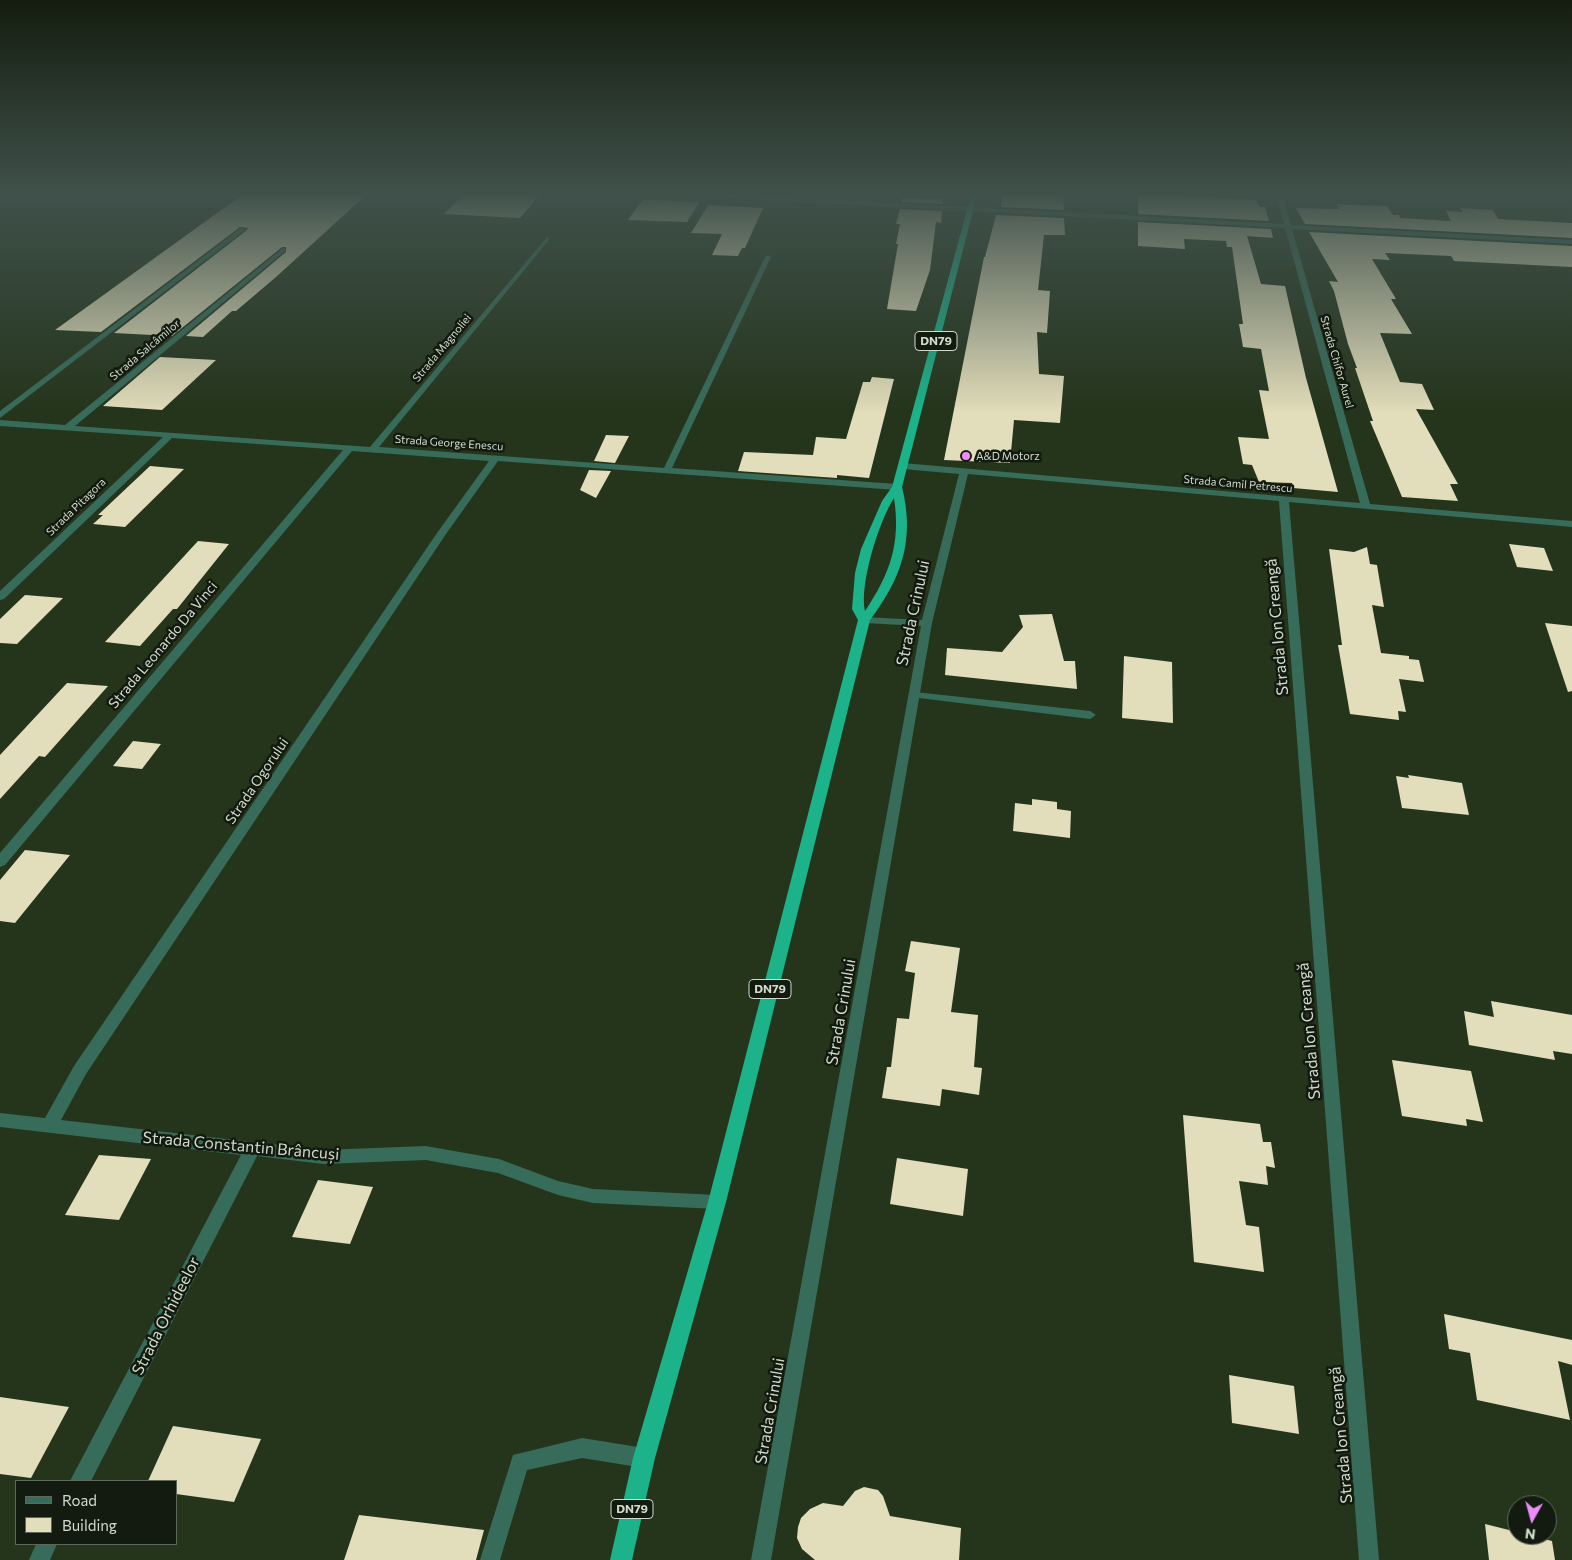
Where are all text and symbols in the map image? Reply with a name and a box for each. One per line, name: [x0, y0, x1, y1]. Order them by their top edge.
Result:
street label: Strada Magnoliei: [410, 311, 474, 385]
street label: Strada Chifor Aurel: [1318, 314, 1356, 410]
street label: Strada Salcâmilor: [107, 317, 183, 383]
road number: DN79: [915, 332, 957, 351]
street label: Strada George Enescu: [394, 433, 504, 453]
place label: A&D Motorz: [976, 449, 1040, 463]
marker: A&D Motorz: [960, 450, 972, 462]
street label: Strada Camil Petrescu: [1183, 473, 1293, 495]
street label: Strada Pitagora: [44, 475, 108, 539]
street label: Strada Crinului: [892, 558, 934, 668]
street label: Strada Ion Creangă: [1261, 558, 1293, 696]
street label: Strada Leonardo Da Vinci: [105, 578, 221, 712]
street label: Strada Ogorului: [222, 735, 292, 827]
street label: Strada Crinului: [822, 957, 860, 1067]
street label: Strada Ion Creangă: [1293, 962, 1325, 1100]
road number: DN79: [749, 980, 791, 999]
street label: Strada Constantin Brâncuși: [142, 1128, 340, 1164]
street label: Strada Orhideelor: [128, 1254, 204, 1378]
street label: Strada Crinului: [751, 1356, 789, 1466]
street label: Strada Ion Creangă: [1325, 1366, 1357, 1504]
legend: [15, 1480, 178, 1545]
text: Road: [62, 1491, 97, 1509]
north arrow: [1507, 1495, 1557, 1545]
road number: DN79: [611, 1500, 653, 1518]
text: Building: [62, 1516, 117, 1534]
text: N: [1524, 1525, 1536, 1543]

